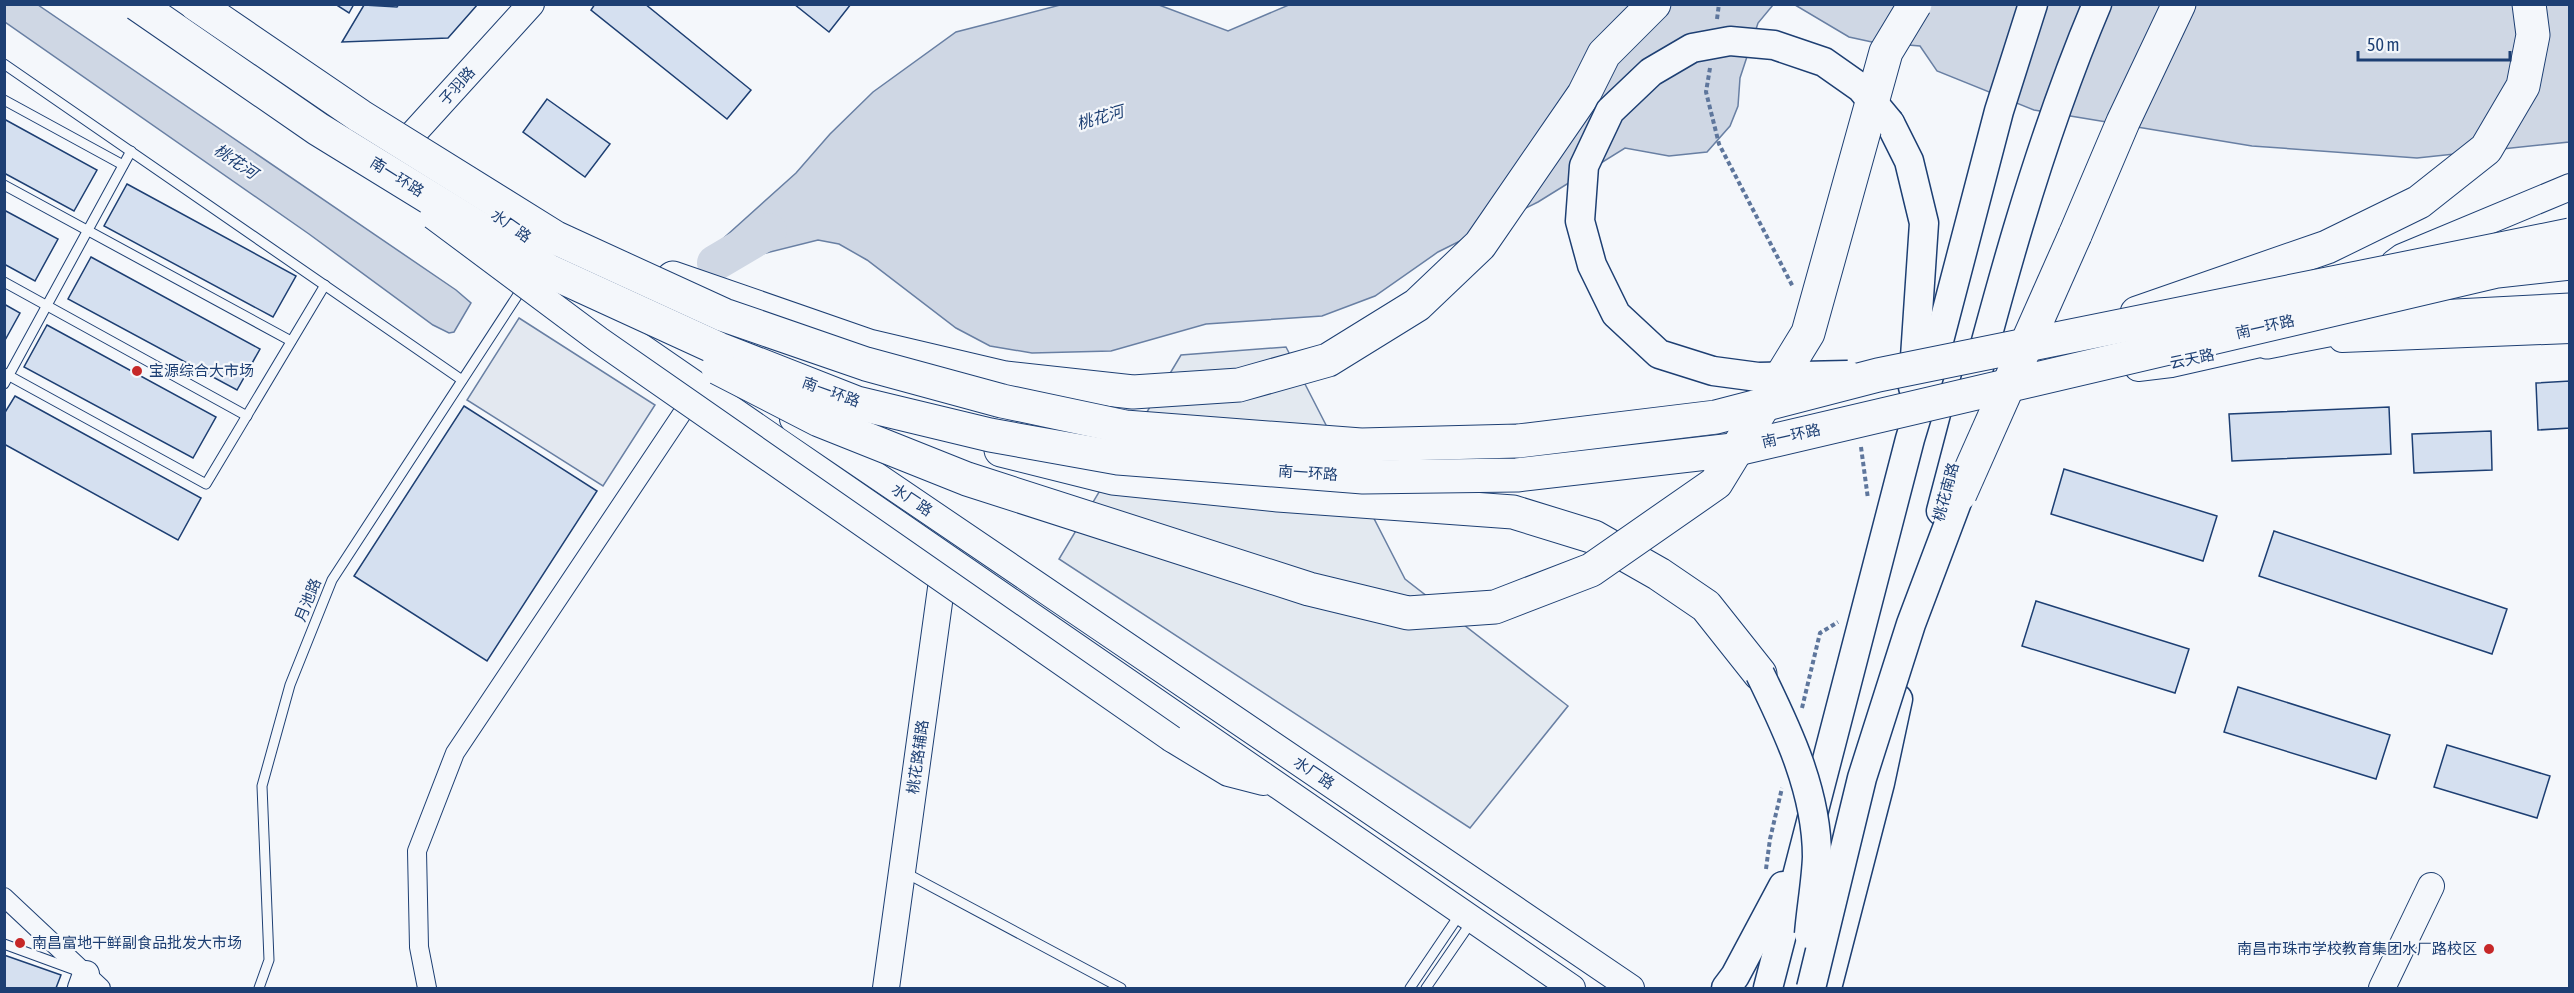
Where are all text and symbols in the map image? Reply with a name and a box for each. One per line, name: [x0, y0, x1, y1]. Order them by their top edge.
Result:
scale bar: [2358, 24, 2510, 62]
text: 50 m: [2367, 34, 2399, 55]
street label: 子羽路: [435, 63, 478, 108]
water label: 桃花河: [1074, 101, 1128, 132]
water label: 桃花河: [211, 140, 263, 184]
street label: 南一环路: [367, 153, 427, 200]
street label: 水厂路: [488, 206, 535, 245]
street label: 南一环路: [2234, 311, 2296, 342]
street label: 云天路: [2168, 346, 2216, 372]
place label: 宝源综合大市场: [149, 362, 254, 379]
marker: 宝源综合大市场: [130, 364, 144, 378]
street label: 南一环路: [800, 373, 862, 410]
street label: 南一环路: [1760, 420, 1822, 451]
street label: 桃花南路: [1930, 461, 1961, 523]
street label: 南一环路: [1278, 462, 1339, 483]
street label: 水厂路: [889, 480, 936, 519]
street label: 月池路: [291, 576, 324, 624]
street label: 桃花路辅路: [904, 719, 931, 795]
street label: 水厂路: [1291, 753, 1338, 792]
place label: 南昌富地干鲜副食品批发大市场: [32, 934, 242, 951]
marker: 南昌富地干鲜副食品批发大市场: [13, 936, 27, 950]
place label: 南昌市珠市学校教育集团水厂路校区: [2237, 940, 2477, 957]
marker: 南昌市珠市学校教育集团水厂路校区: [2482, 942, 2496, 956]

